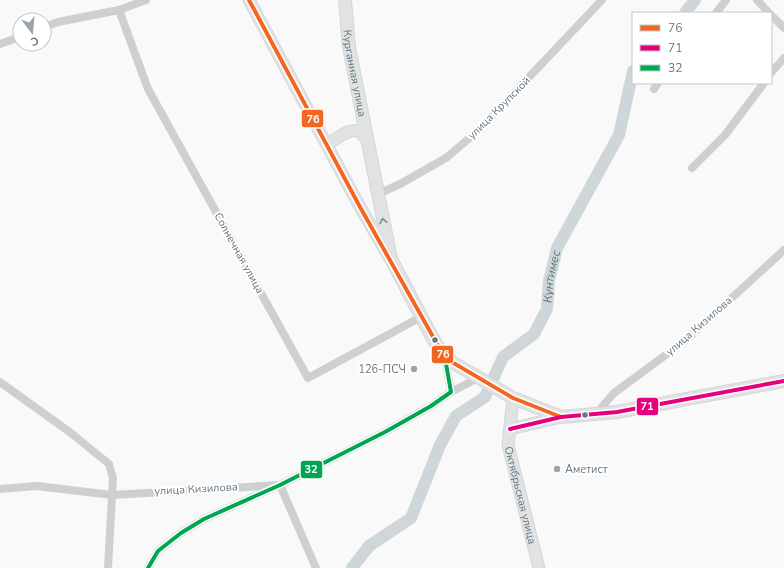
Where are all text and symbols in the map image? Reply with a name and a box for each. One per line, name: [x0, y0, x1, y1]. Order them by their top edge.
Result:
north arrow: [12, 12, 52, 52]
legend: [632, 12, 772, 84]
text: 76: [668, 20, 682, 36]
street label: Курганная улица: [340, 29, 370, 118]
text: С: [28, 33, 40, 50]
text: 71: [668, 40, 682, 56]
text: 32: [668, 60, 682, 76]
street label: улица Крупской: [464, 73, 534, 143]
line badge: 76: [301, 109, 324, 128]
text: 76: [306, 112, 320, 127]
street label: Солнечная улица: [211, 210, 267, 296]
one-way arrow: [380, 217, 388, 224]
water label: Кунтимес: [539, 248, 564, 303]
street label: улица Кизилова: [663, 293, 735, 359]
unlabelled marker: [430, 335, 440, 345]
line badge: 76: [431, 345, 454, 364]
text: 76: [436, 347, 450, 362]
place label: 126-ПСЧ: [358, 362, 406, 377]
marker: 126-ПСЧ: [409, 364, 419, 374]
line badge: 71: [636, 397, 659, 416]
text: 71: [640, 399, 654, 414]
unlabelled marker: [580, 410, 590, 420]
street label: Октябрьская улица: [501, 445, 540, 546]
line badge: 32: [300, 460, 323, 479]
text: 32: [304, 462, 318, 477]
place label: Аметист: [565, 462, 608, 477]
marker: Аметист: [552, 464, 562, 474]
street label: улица Кизилова: [154, 479, 238, 499]

